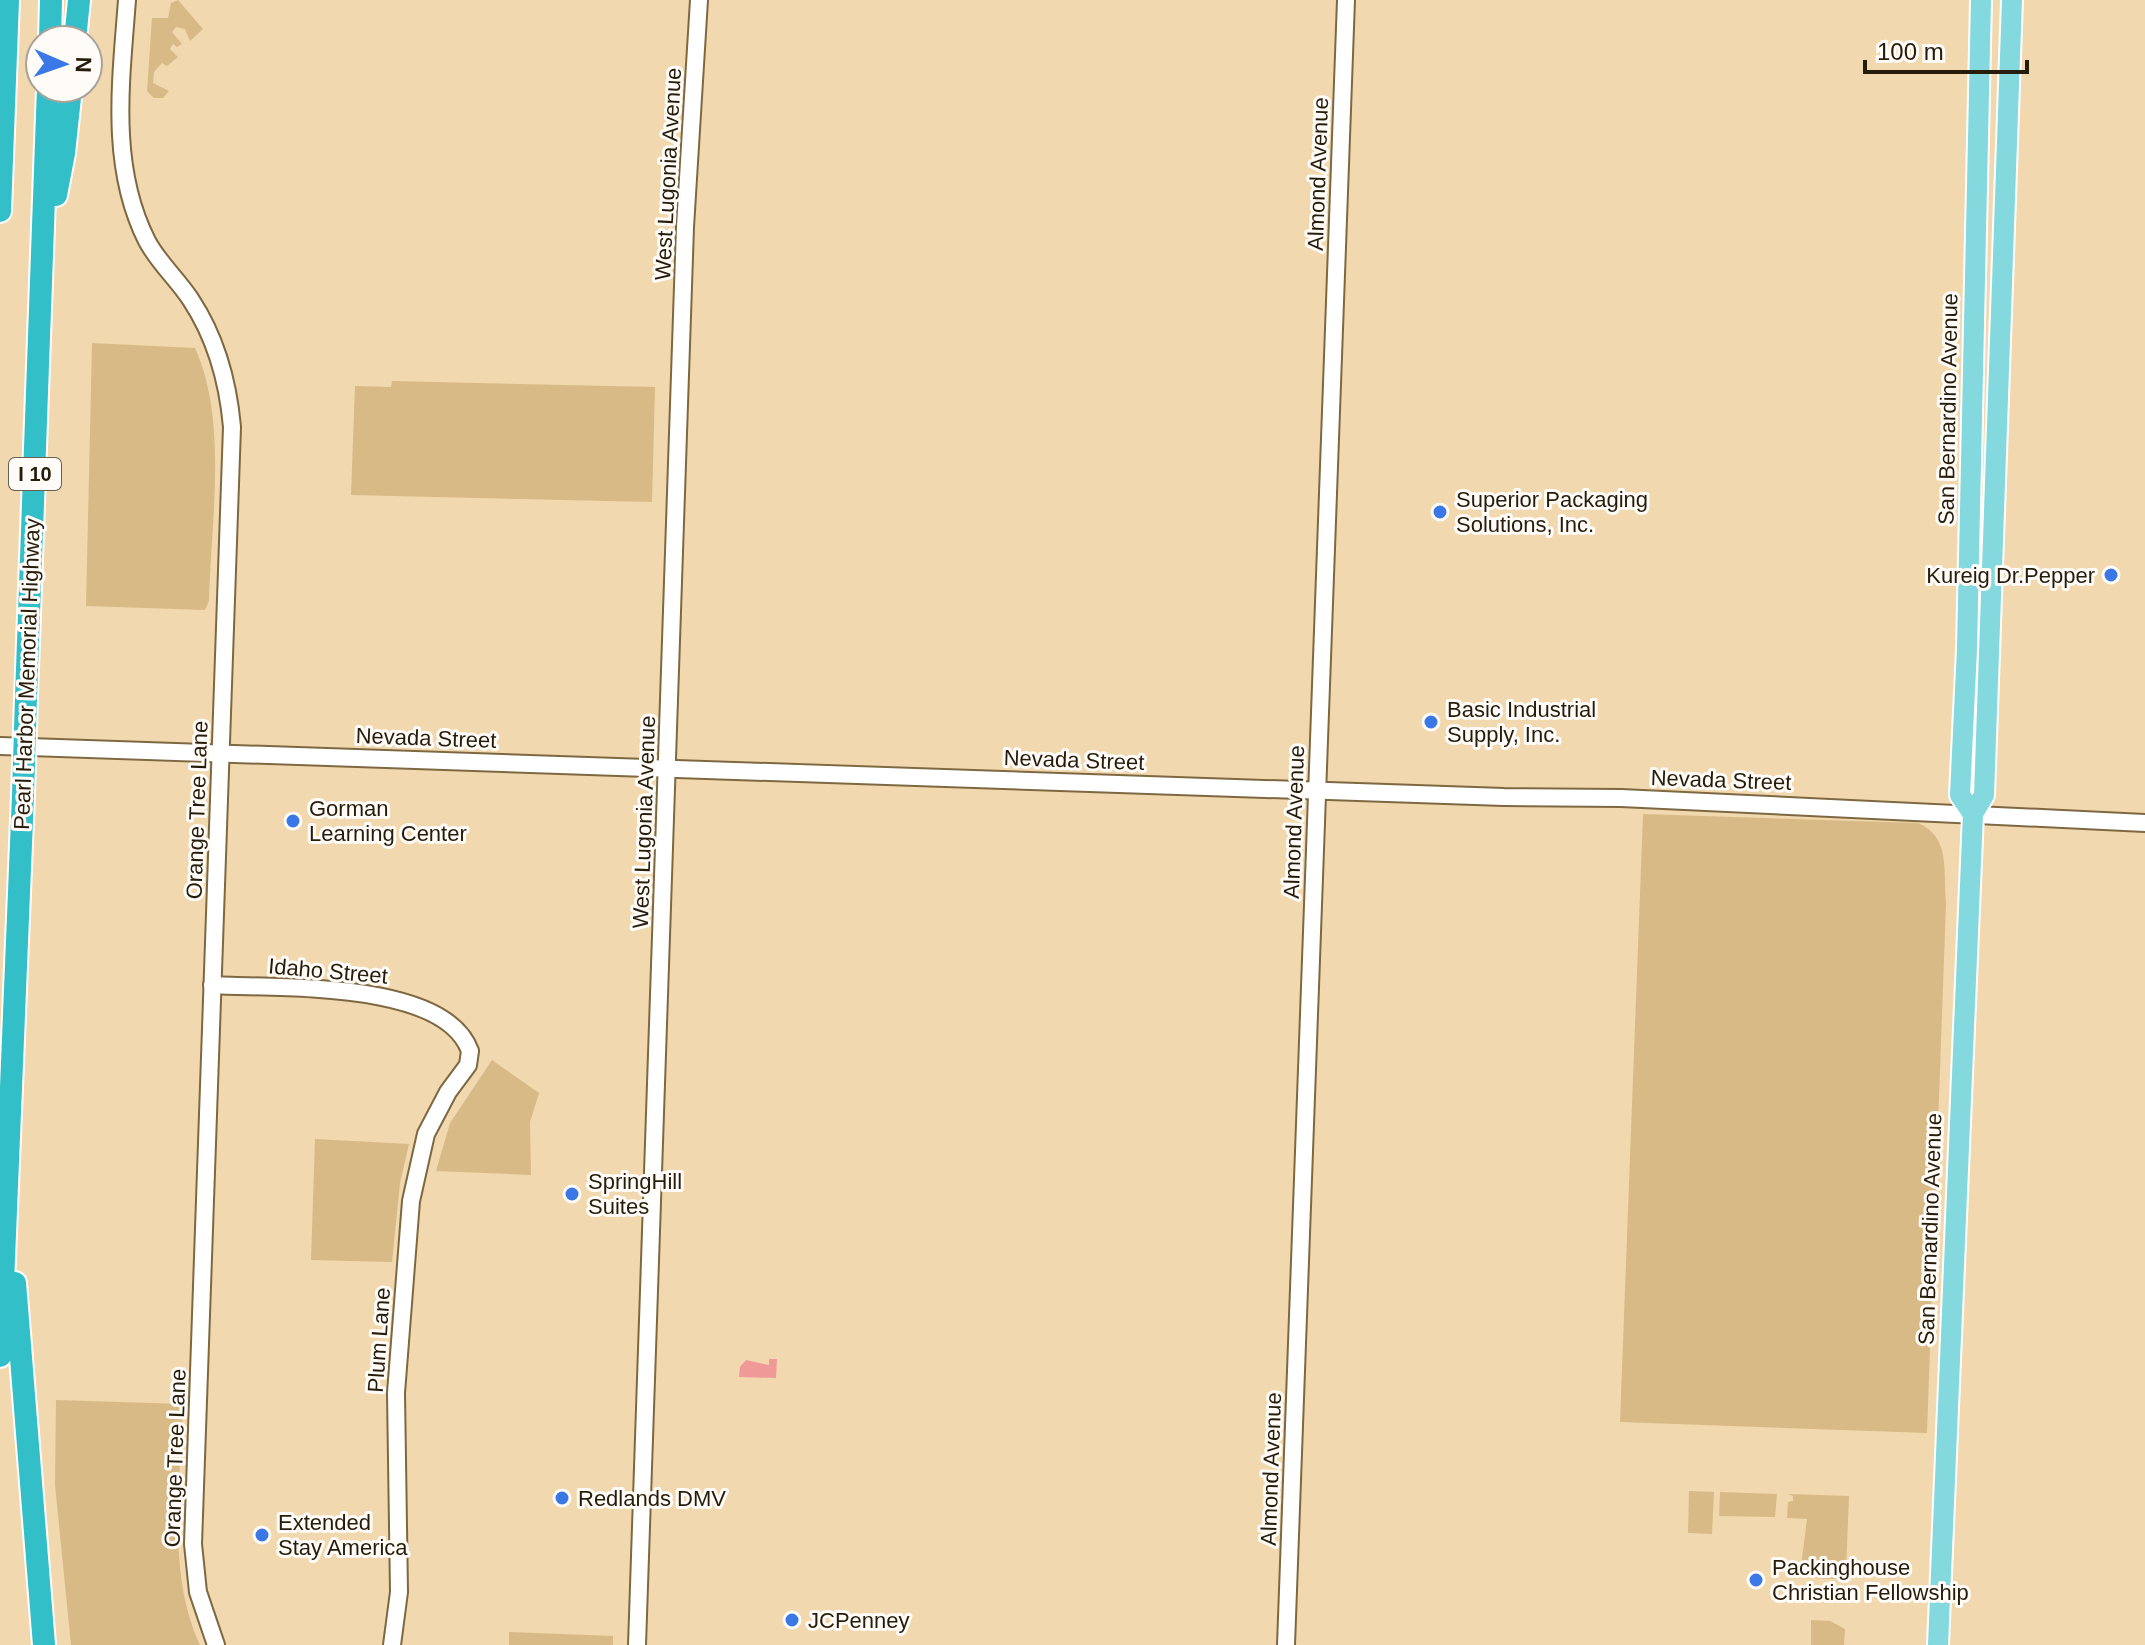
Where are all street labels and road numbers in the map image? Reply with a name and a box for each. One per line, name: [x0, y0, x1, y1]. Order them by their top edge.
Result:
street label: West Lugonia Avenue: [650, 67, 686, 281]
street label: Almond Avenue: [1303, 97, 1333, 251]
street label: San Bernardino Avenue: [1933, 293, 1963, 525]
road number: I 10: [9, 458, 61, 490]
street label: Pearl Harbor Memorial Highway: [9, 518, 45, 830]
street label: West Lugonia Avenue: [628, 715, 660, 929]
street label: Orange Tree Lane: [181, 720, 213, 900]
street label: Nevada Street: [355, 723, 497, 753]
street label: Nevada Street: [1003, 745, 1145, 775]
street label: Almond Avenue: [1279, 745, 1309, 899]
street label: Nevada Street: [1650, 765, 1792, 795]
street label: Idaho Street: [267, 953, 389, 989]
street label: San Bernardino Avenue: [1913, 1113, 1947, 1345]
street label: Plum Lane: [363, 1287, 395, 1393]
street label: Orange Tree Lane: [159, 1368, 191, 1548]
street label: Almond Avenue: [1256, 1392, 1286, 1546]

